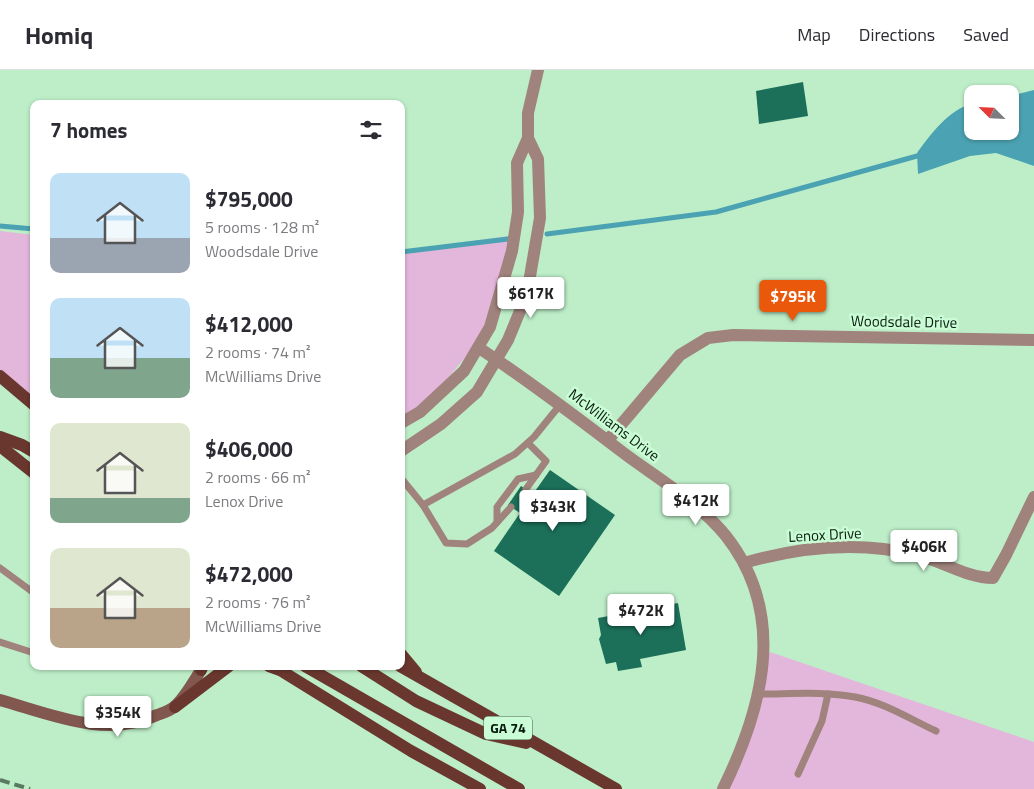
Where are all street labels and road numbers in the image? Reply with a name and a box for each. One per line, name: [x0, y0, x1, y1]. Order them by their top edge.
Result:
street label: Woodsdale Drive: [851, 309, 957, 334]
street label: McWilliams Drive: [564, 383, 665, 467]
street label: Lenox Drive: [788, 521, 862, 548]
road number: GA 74: [484, 716, 532, 740]

